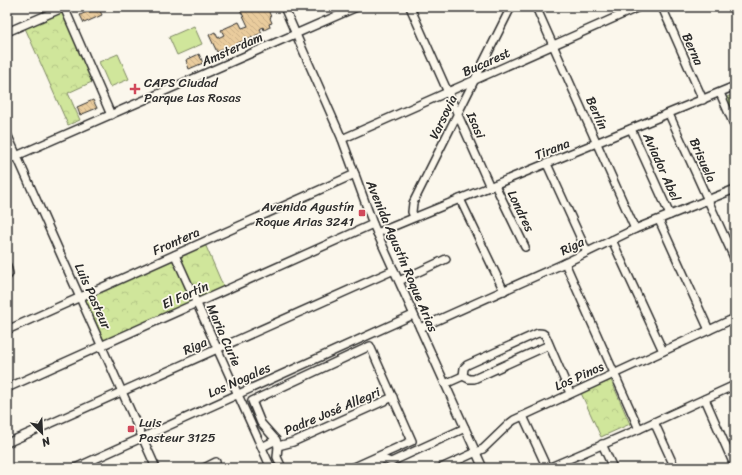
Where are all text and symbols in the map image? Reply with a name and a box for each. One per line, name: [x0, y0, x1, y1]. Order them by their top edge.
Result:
street label: Amsterdam: [197, 25, 266, 73]
street label: Berna: [676, 29, 711, 70]
street label: Bucarest: [458, 41, 514, 83]
place label: CAPS Ciudad Parque Las Rosas: [144, 71, 241, 109]
marker: CAPS Ciudad Parque Las Rosas: [129, 83, 141, 95]
street label: Varsovia: [422, 90, 464, 143]
street label: Berlín: [579, 93, 615, 133]
street label: Isasi: [460, 107, 492, 142]
street label: Aviador Abel: [636, 128, 687, 205]
street label: Tirana: [531, 131, 574, 166]
street label: Brisuela: [683, 134, 723, 186]
street label: Avenida Agustín Roque Arias: [359, 175, 445, 337]
street label: Londres: [501, 186, 542, 237]
place label: Avenida Agustín Roque Arias 3241: [256, 195, 354, 233]
marker: Avenida Agustín Roque Arias 3241: [357, 208, 367, 218]
street label: Frontera: [149, 220, 204, 262]
street label: Riga: [556, 230, 589, 262]
street label: Luis Pasteur: [68, 259, 118, 333]
street label: El Fortín: [158, 274, 212, 316]
street label: Maria Curie: [200, 300, 248, 370]
street label: Riga: [179, 330, 211, 362]
street label: Los Nogales: [204, 355, 275, 404]
street label: Los Pinos: [551, 355, 608, 397]
street label: Padre José Allegri: [280, 380, 384, 442]
place label: Luis Pasteur 3125: [139, 411, 216, 449]
north arrow: [22, 413, 62, 453]
marker: Luis Pasteur 3125: [126, 424, 136, 434]
text: N: [38, 431, 54, 452]

